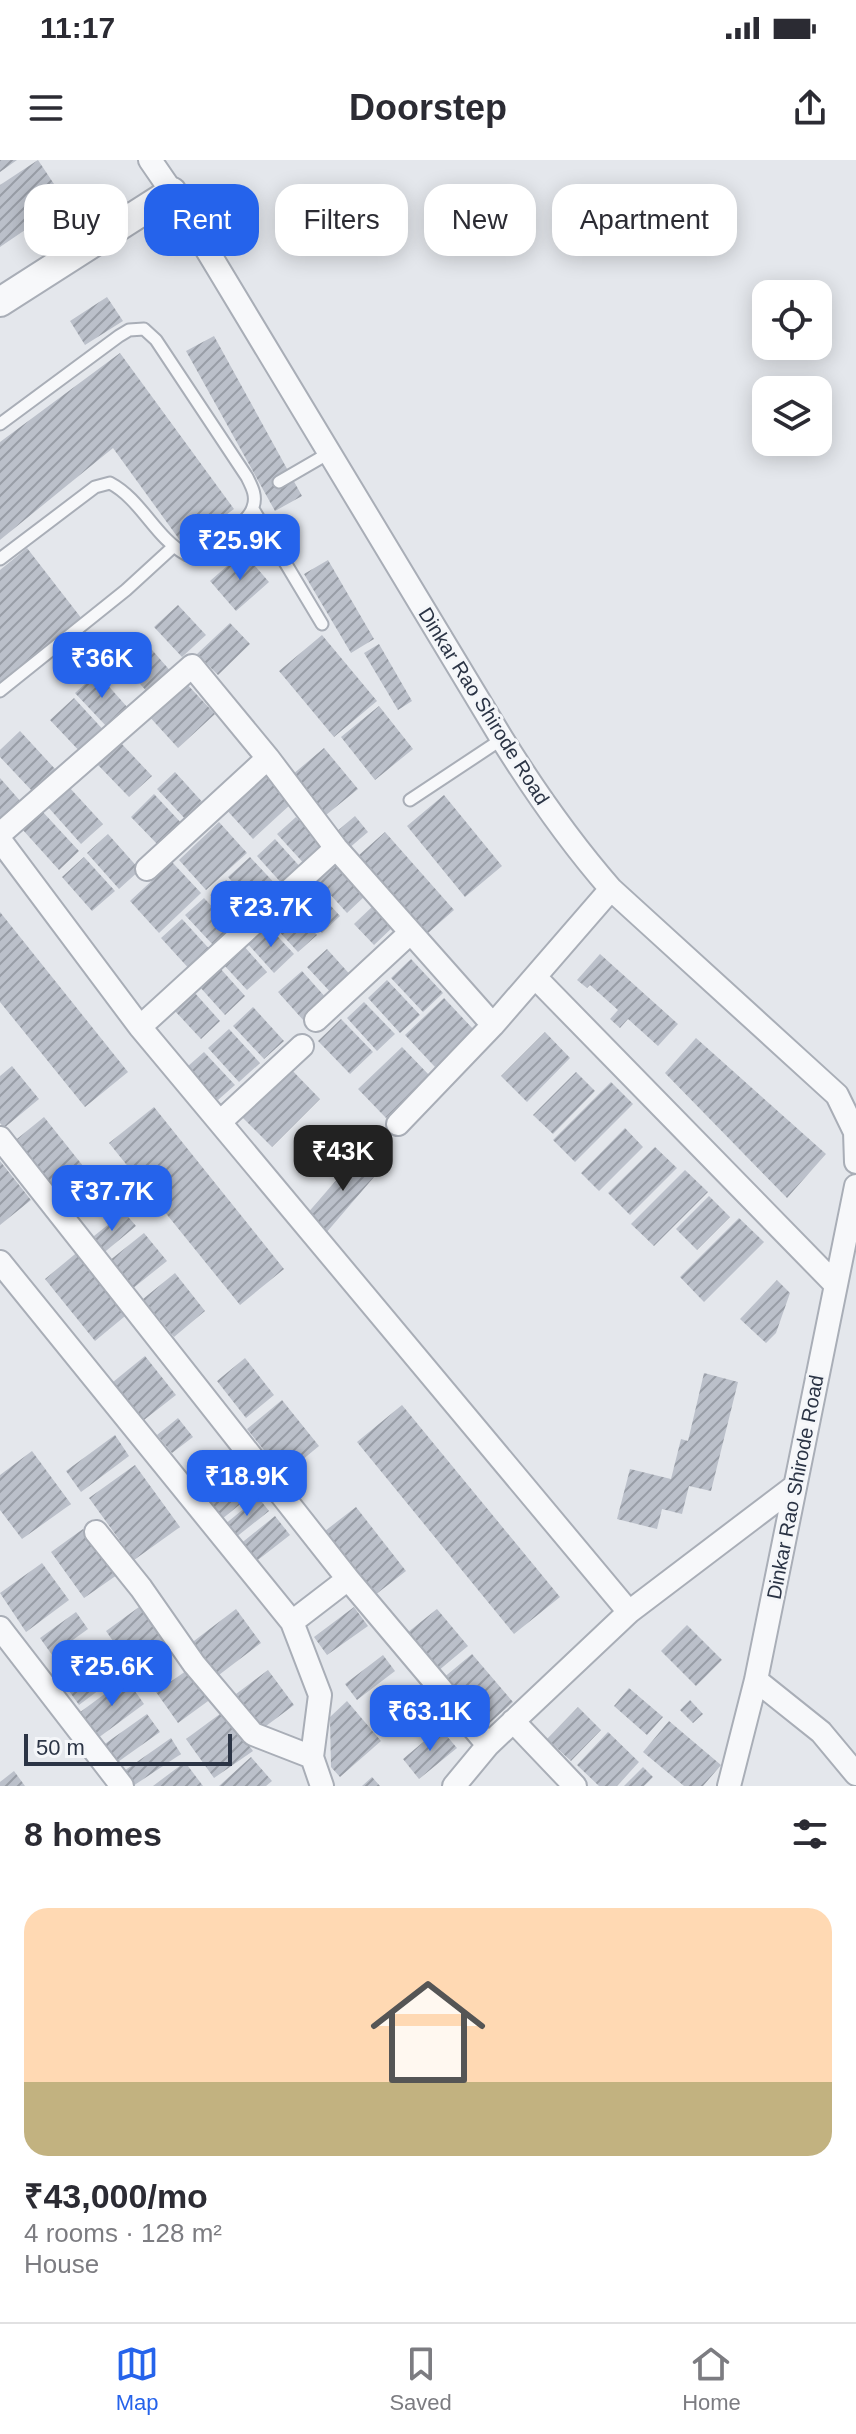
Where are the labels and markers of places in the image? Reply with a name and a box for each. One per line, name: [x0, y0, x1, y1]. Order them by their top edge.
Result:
pin: ₹25.9K: [175, 514, 305, 582]
pin: ₹36K: [55, 632, 149, 700]
pin: ₹23.7K: [206, 881, 336, 949]
pin: ₹43K: [296, 1125, 390, 1193]
pin: ₹37.7K: [47, 1165, 177, 1233]
pin: ₹18.9K: [182, 1450, 312, 1518]
pin: ₹25.6K: [47, 1640, 177, 1708]
pin: ₹63.1K: [365, 1685, 495, 1753]

